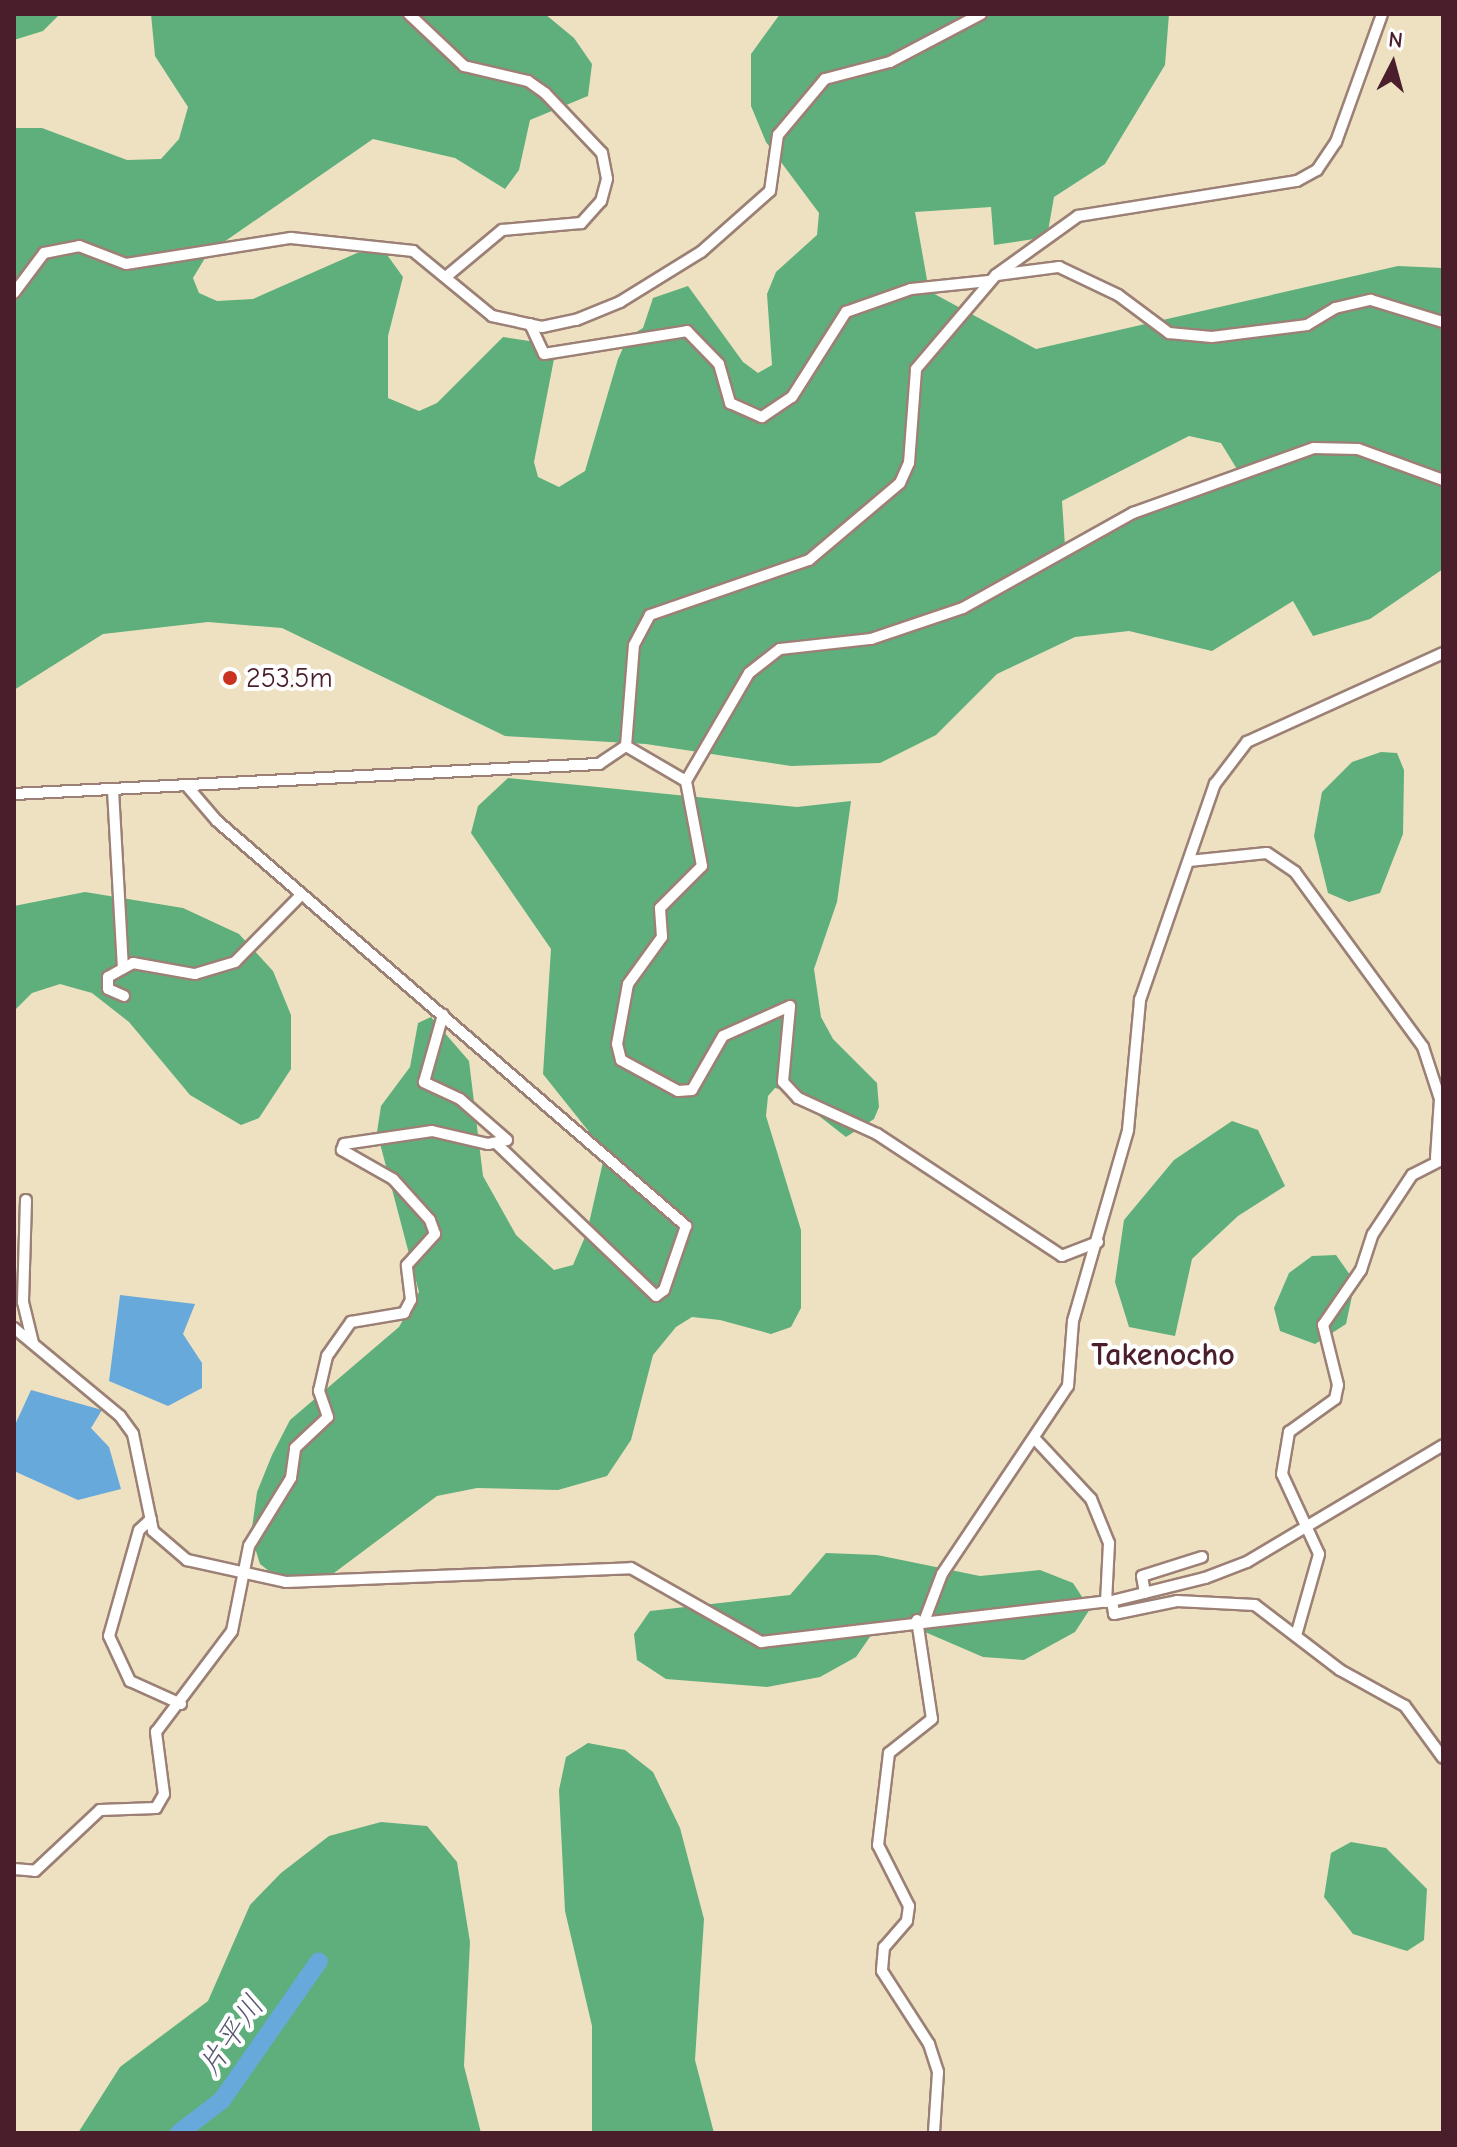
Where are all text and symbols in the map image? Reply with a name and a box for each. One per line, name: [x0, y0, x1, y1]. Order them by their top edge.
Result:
north arrow: [1353, 24, 1433, 104]
text: N: [1387, 26, 1404, 54]
place label: 253.5m: [246, 661, 333, 695]
marker: 253.5m: [221, 669, 239, 687]
district label: Takenocho: [1091, 1336, 1235, 1374]
water label: 片平川: [191, 1989, 273, 2083]

